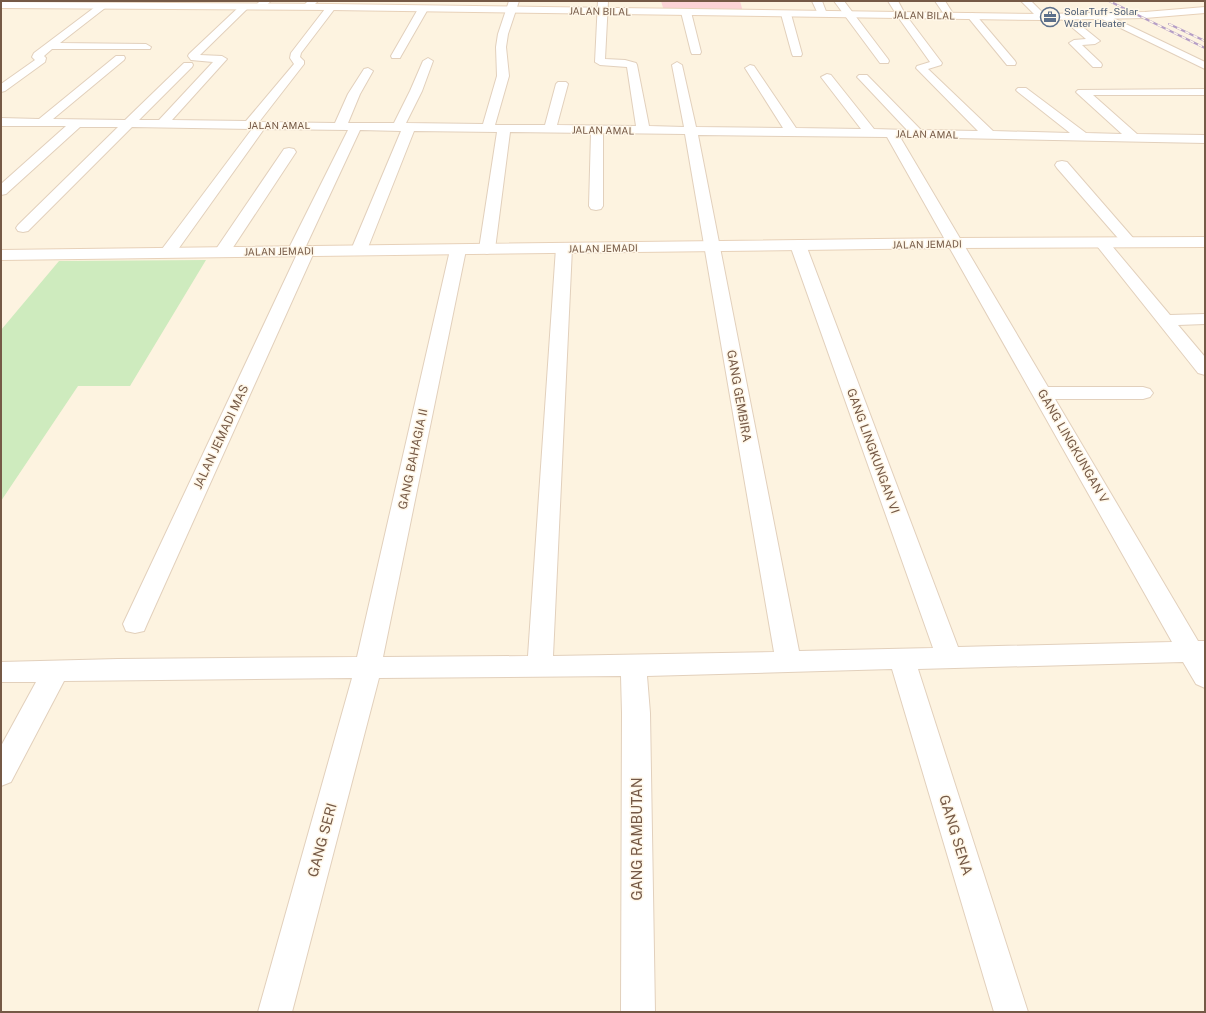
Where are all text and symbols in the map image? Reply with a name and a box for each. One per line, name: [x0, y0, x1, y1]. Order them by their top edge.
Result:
street label: JALAN BILAL: [569, 4, 631, 18]
place label: SolarTuff - Solar Water Heater: [1064, 5, 1138, 29]
office icon: SolarTuff - Solar Water Heater: [1039, 6, 1061, 28]
street label: JALAN BILAL: [893, 8, 955, 22]
street label: JALAN AMAL: [248, 119, 310, 131]
street label: JALAN AMAL: [572, 123, 635, 137]
street label: JALAN AMAL: [896, 127, 959, 141]
street label: JALAN JEMADI: [892, 237, 962, 251]
street label: JALAN JEMADI: [568, 241, 638, 255]
street label: JALAN JEMADI: [244, 244, 314, 258]
street label: GANG GEMBIRA: [724, 349, 754, 444]
street label: JALAN JEMADI MAS: [191, 383, 251, 491]
street label: GANG LINGKUNGAN VI: [844, 386, 902, 516]
street label: GANG LINGKUNGAN V: [1035, 387, 1111, 505]
street label: GANG BAHAGIA II: [396, 407, 430, 511]
street label: GANG RAMBUTAN: [629, 777, 645, 901]
street label: GANG SENA: [936, 793, 976, 877]
street label: GANG SERI: [304, 801, 340, 879]

